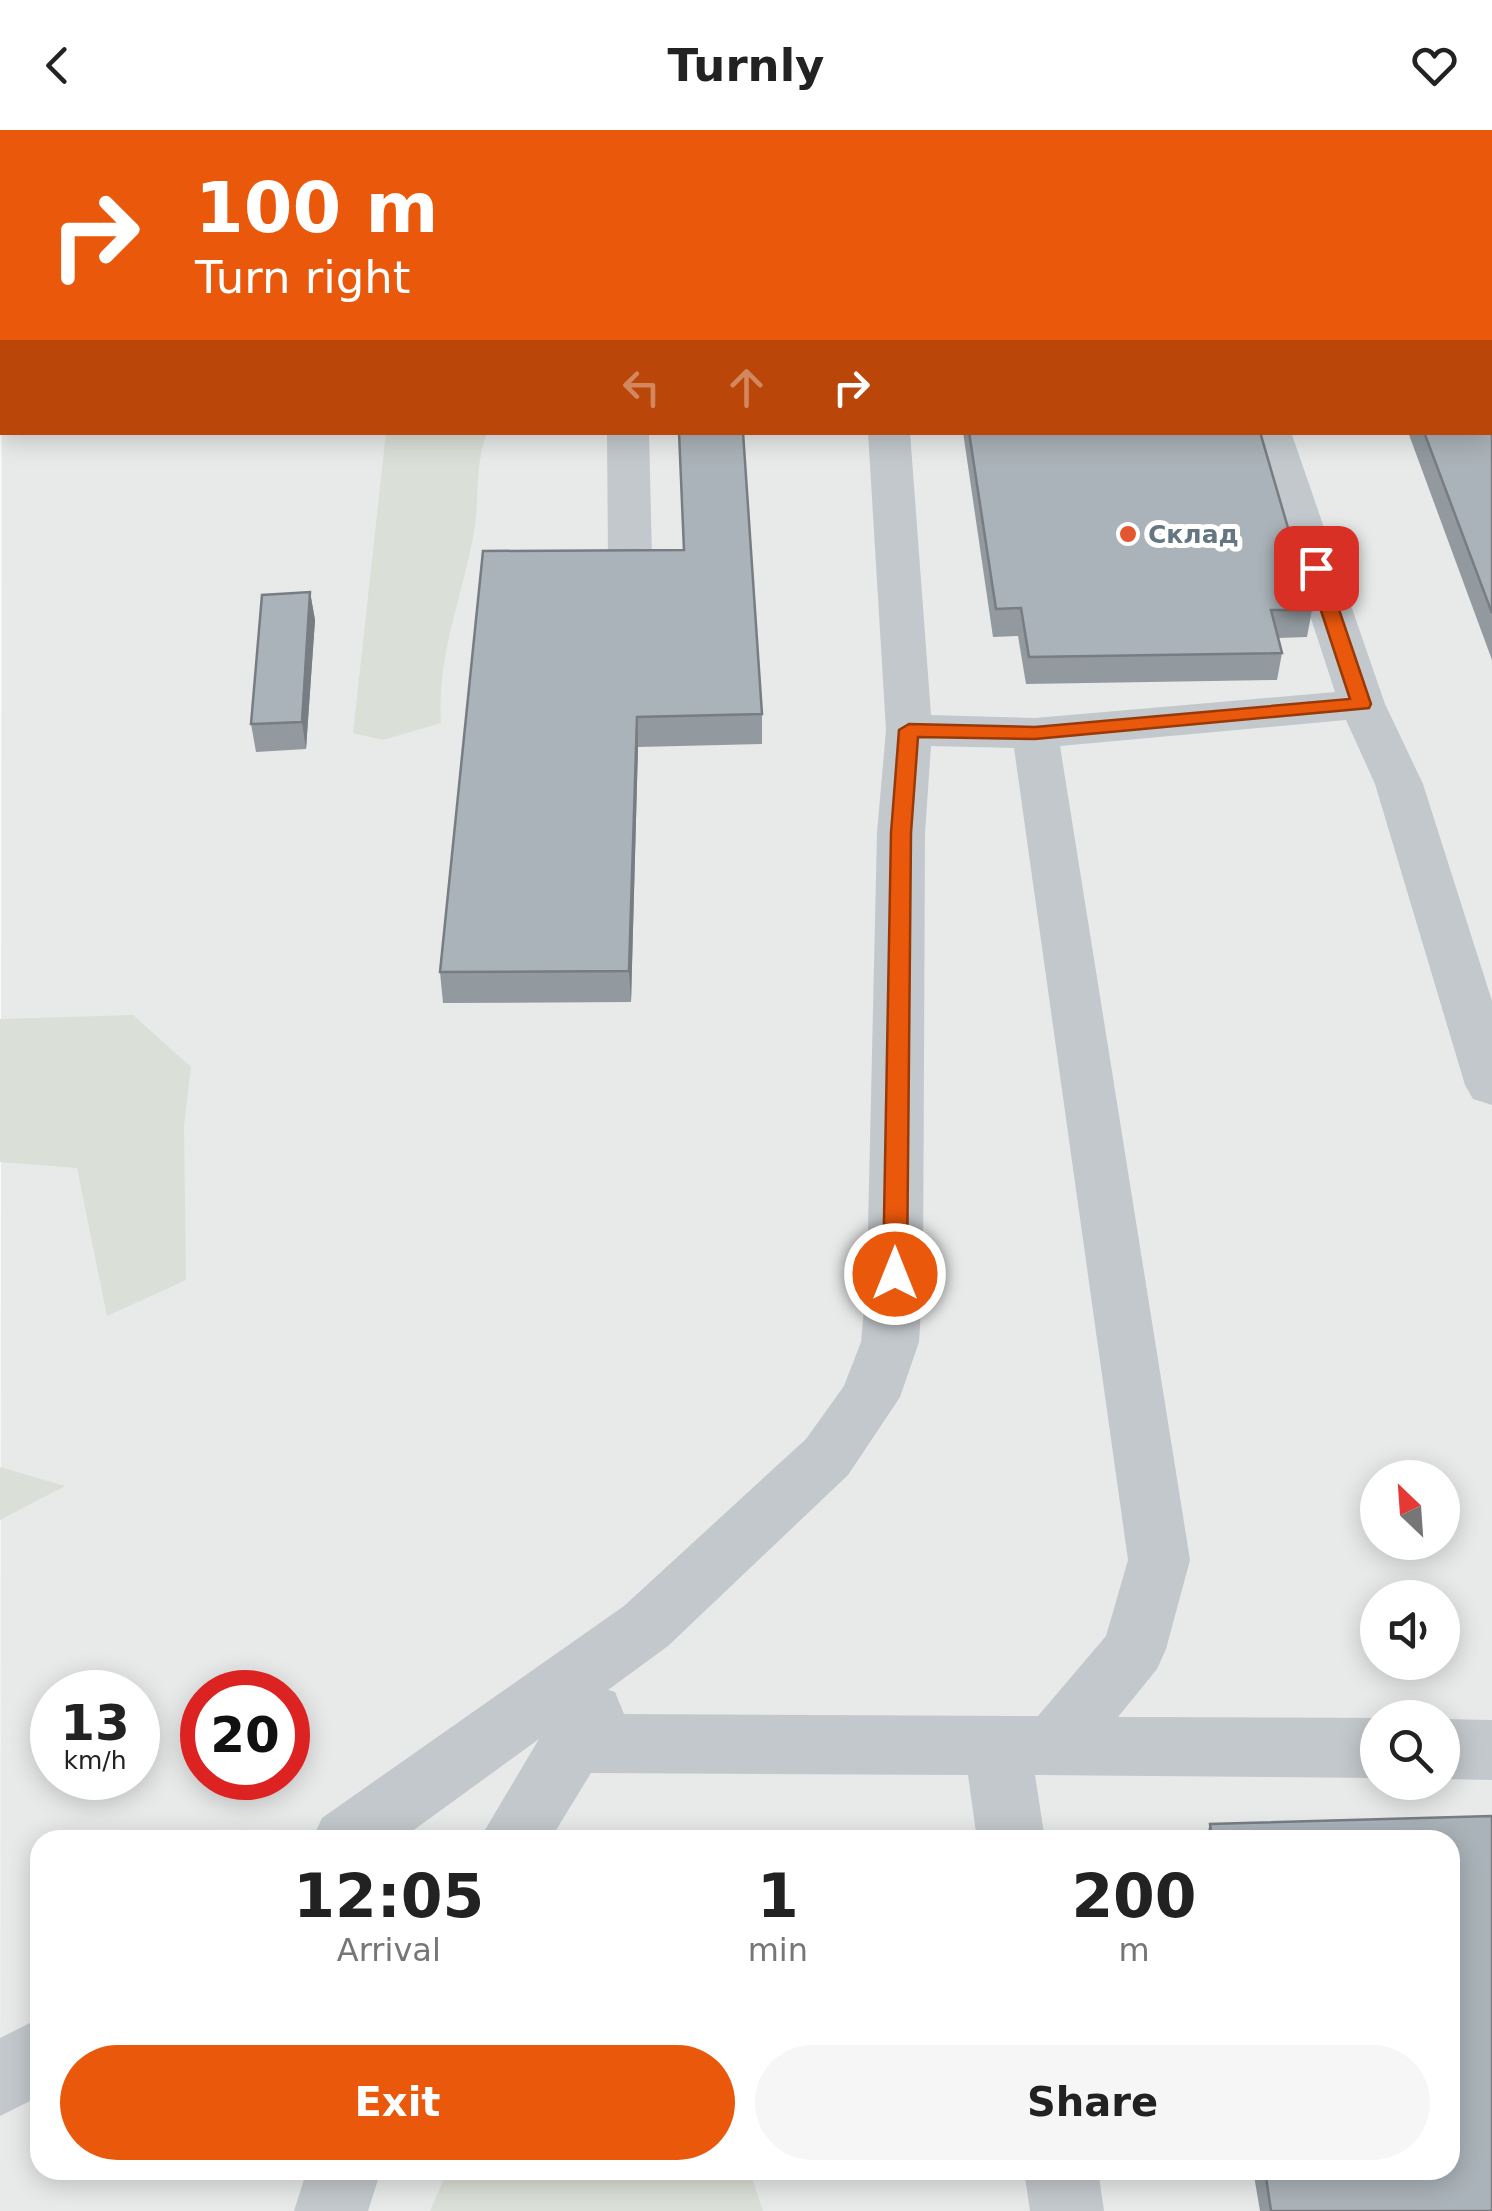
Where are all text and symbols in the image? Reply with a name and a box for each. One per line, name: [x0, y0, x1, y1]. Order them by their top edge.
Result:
icon: back: [30, 38, 85, 93]
icon: heart: [1407, 38, 1462, 93]
text: Turnly: [668, 39, 824, 92]
text: 100 m: [195, 167, 438, 249]
icon: right: [30, 170, 160, 300]
text: Turn right: [195, 251, 410, 304]
icon: left: [614, 360, 669, 415]
icon: ahead: [719, 360, 774, 415]
icon: right: [824, 360, 879, 415]
place label: Склад: [1148, 520, 1239, 549]
marker: Склад: [1117, 523, 1139, 545]
pin: [1274, 526, 1359, 611]
icon: arrive: [1289, 541, 1344, 596]
position arrow: [843, 1222, 947, 1326]
north arrow: [1360, 1460, 1460, 1560]
map controls: [1360, 1460, 1460, 1800]
button: sound: [1360, 1580, 1460, 1680]
speed limit sign: 20: [180, 1670, 310, 1800]
text: 13: [60, 1694, 130, 1752]
button: search: [1360, 1700, 1460, 1800]
text: km/h: [63, 1746, 127, 1775]
text: 12:05: [293, 1861, 484, 1931]
text: 1: [757, 1861, 799, 1931]
text: 200: [1071, 1861, 1197, 1931]
text: Arrival: [337, 1931, 441, 1969]
text: min: [748, 1931, 808, 1969]
text: m: [1118, 1931, 1150, 1969]
button: Exit: [60, 2045, 735, 2160]
button: Share: [755, 2045, 1430, 2160]

